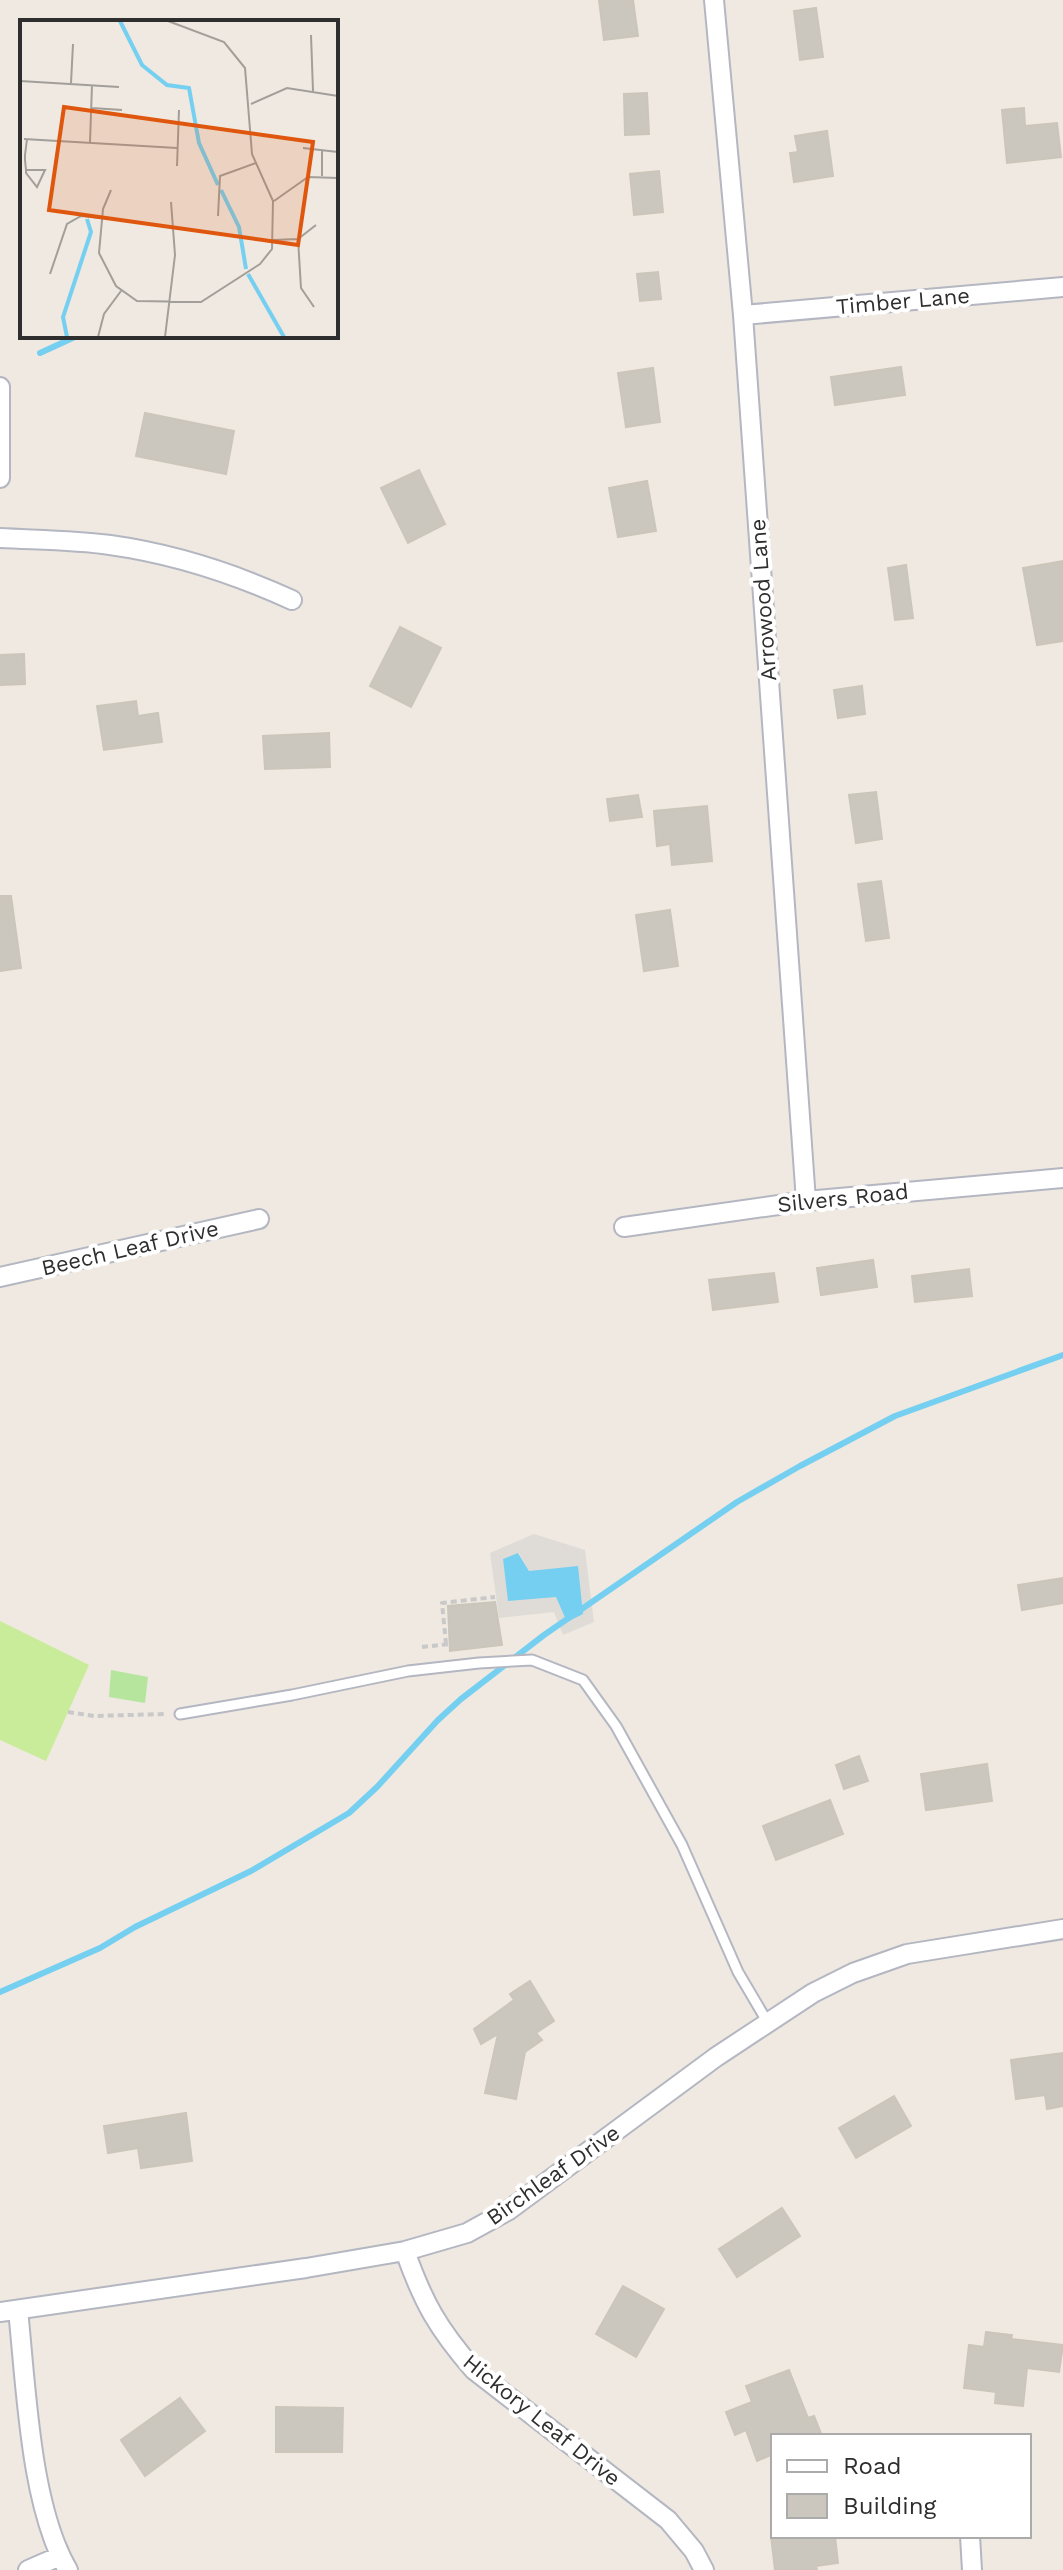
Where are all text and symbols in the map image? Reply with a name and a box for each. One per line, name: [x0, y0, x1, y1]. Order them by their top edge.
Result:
inset map: [20, 20, 338, 338]
street label: Timber Lane: [835, 283, 971, 319]
street label: Arrowood Lane: [745, 518, 781, 682]
street label: Silvers Road: [776, 1179, 910, 1217]
street label: Beech Leaf Drive: [39, 1215, 221, 1281]
street label: Birchleaf Drive: [482, 2120, 624, 2230]
street label: Hickory Leaf Drive: [458, 2349, 626, 2491]
legend: [771, 2434, 1031, 2538]
text: Road: [843, 2452, 902, 2480]
text: Building: [843, 2492, 936, 2520]

